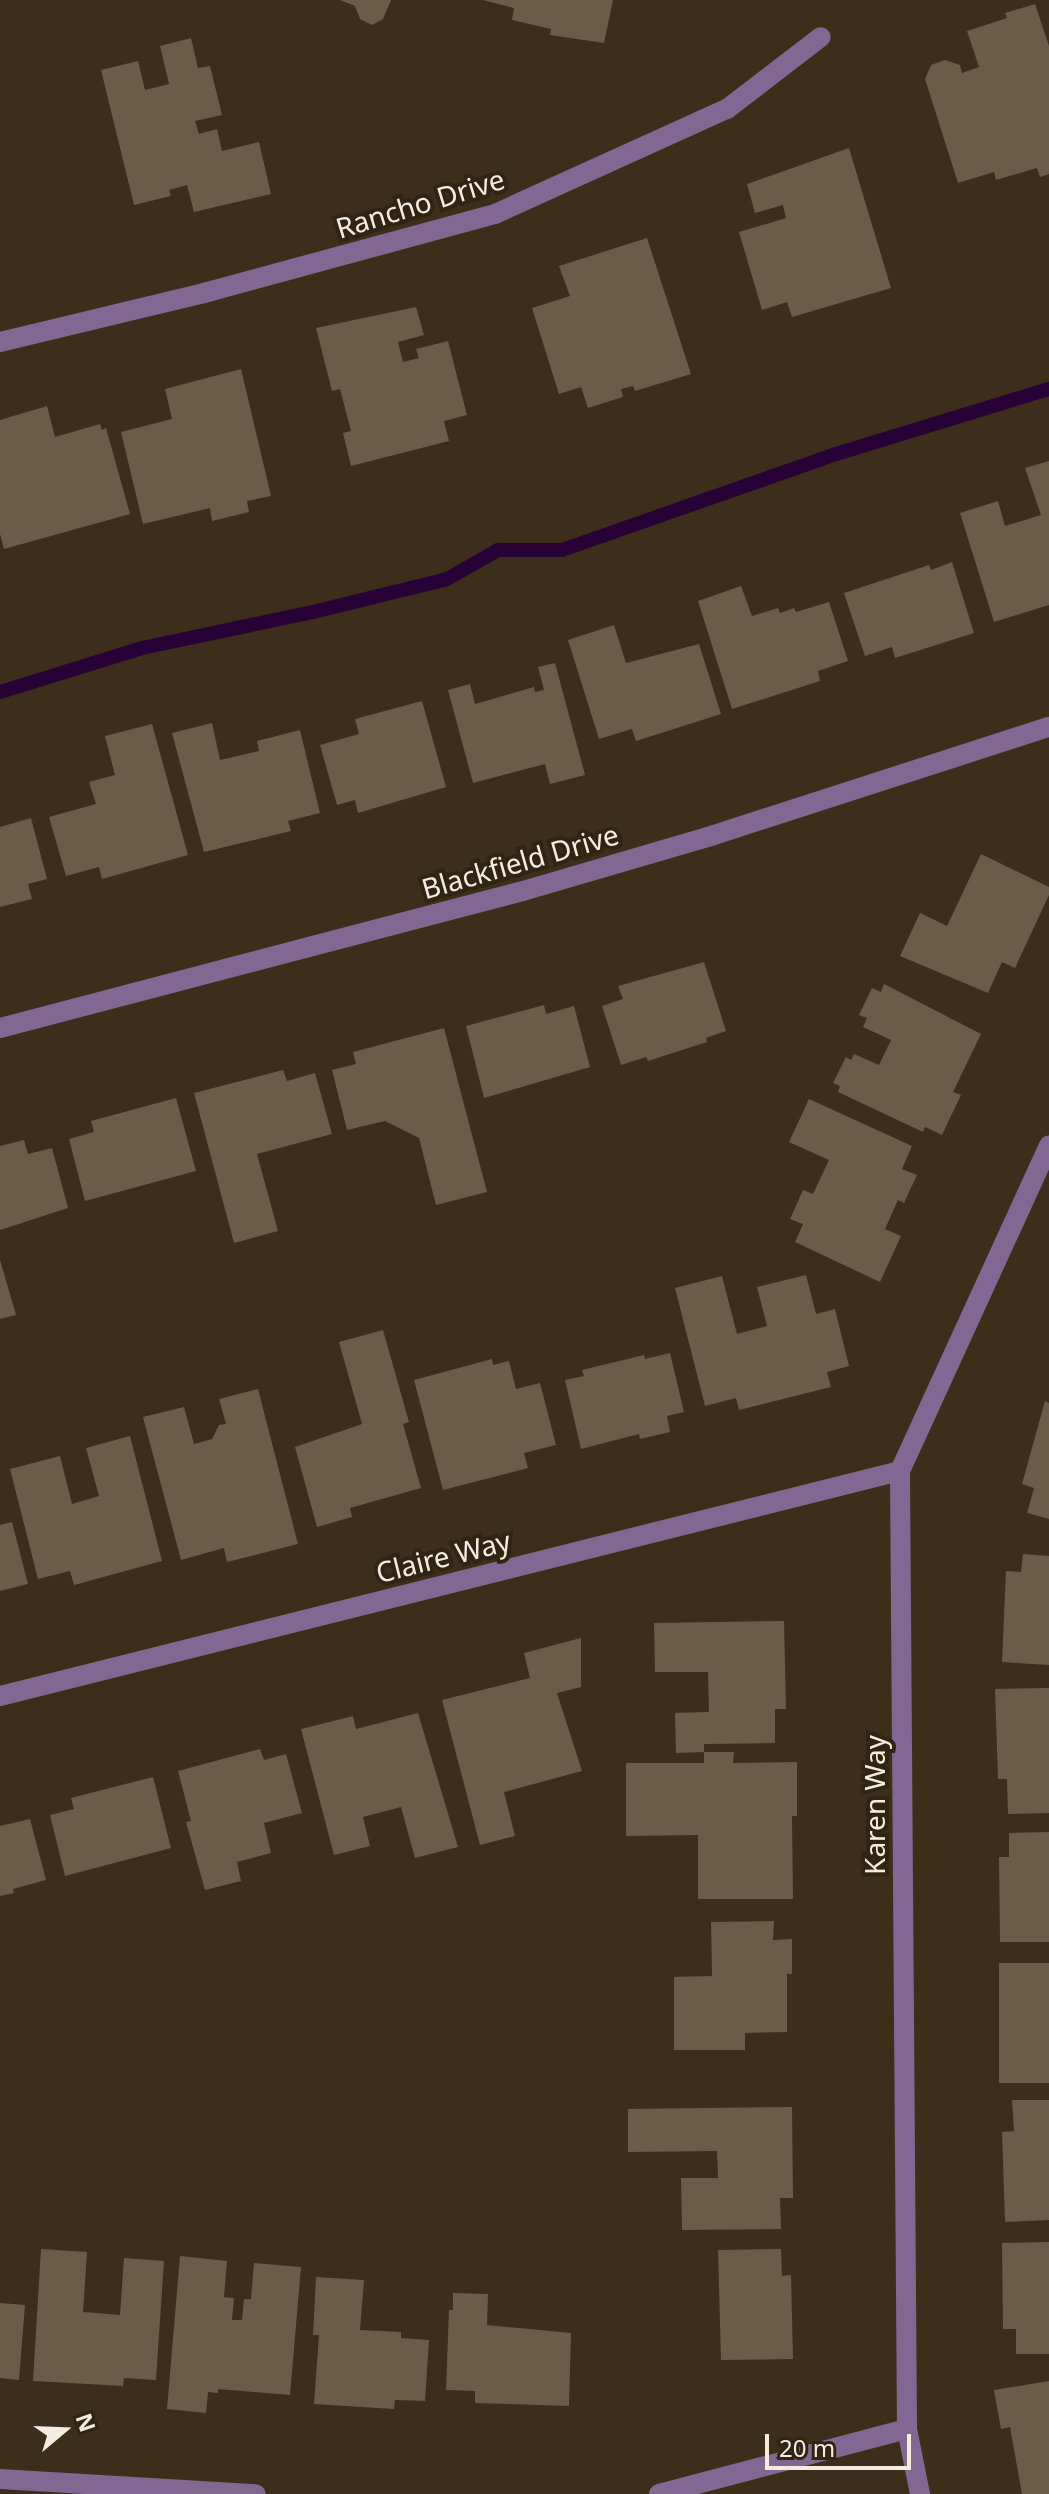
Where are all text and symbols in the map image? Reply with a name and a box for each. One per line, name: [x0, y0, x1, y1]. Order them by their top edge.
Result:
street label: Rancho Drive: [332, 161, 508, 245]
street label: Blackfield Drive: [418, 817, 622, 905]
street label: Claire Way: [372, 1523, 514, 1589]
street label: Karen Way: [857, 1735, 891, 1875]
north arrow: [24, 2390, 104, 2470]
text: N: [70, 2409, 104, 2436]
scale bar: [769, 2418, 915, 2468]
text: 20 m: [779, 2431, 835, 2464]

